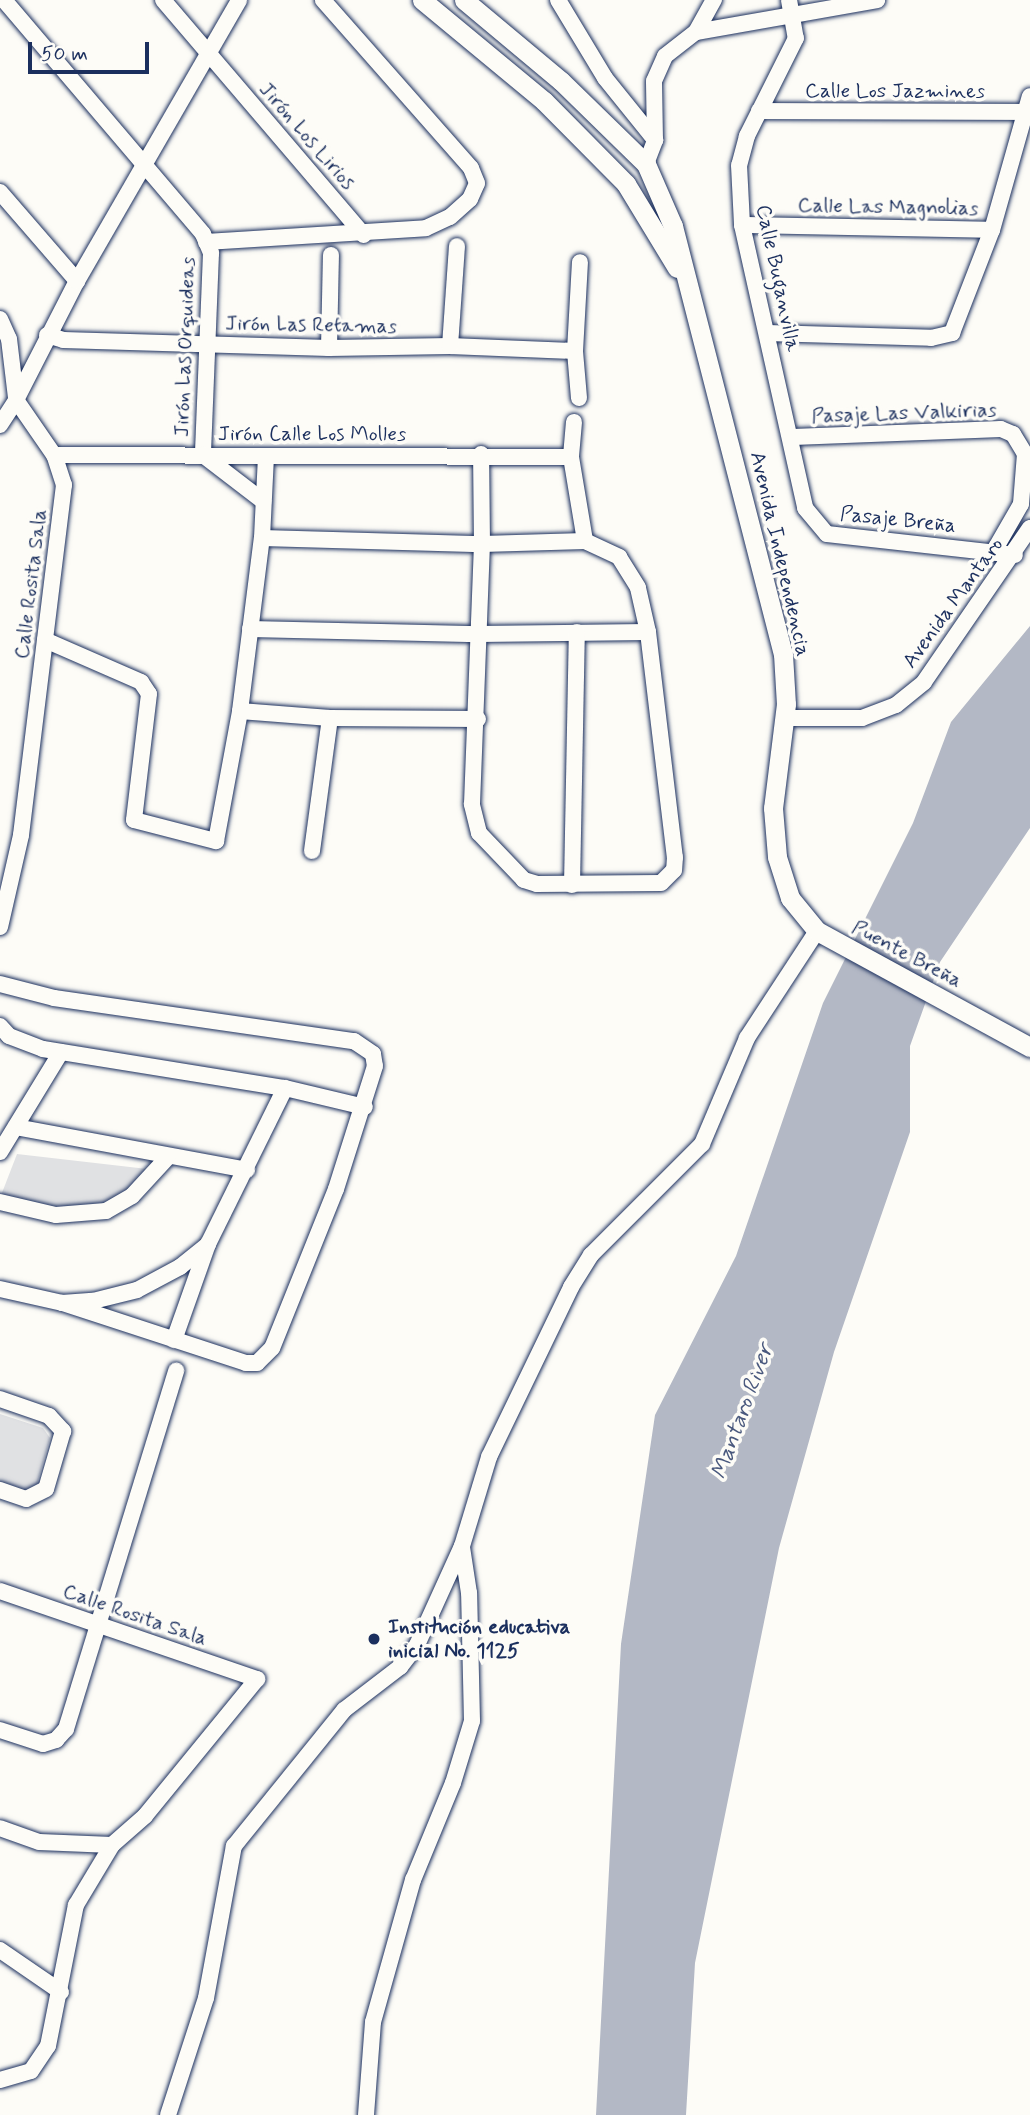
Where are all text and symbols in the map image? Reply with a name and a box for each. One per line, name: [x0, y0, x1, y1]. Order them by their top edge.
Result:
scale bar: [32, 28, 152, 72]
text: 50 m: [41, 40, 88, 68]
street label: Jirón Los Lirios: [253, 77, 361, 195]
street label: Calle Los Jazmines: [805, 78, 985, 104]
street label: Calle Las Magnolias: [795, 193, 981, 221]
street label: Calle Buganvilla: [751, 205, 805, 351]
street label: Jirón Las Orquideas: [169, 258, 201, 436]
street label: Jirón Las Retamas: [224, 311, 398, 339]
street label: Pasaje Las Valkirias: [813, 397, 995, 429]
street label: Jirón Calle Los Molles: [215, 421, 409, 447]
street label: Avenida Independencia: [744, 449, 816, 659]
street label: Pasaje Breña: [839, 501, 957, 539]
street label: Calle Rosita Sala: [9, 507, 53, 661]
street label: Avenida Mantaro: [898, 534, 1008, 672]
street label: Puente Breña: [848, 914, 966, 994]
water label: Mantaro River: [706, 1341, 780, 1483]
street label: Calle Rosita Sala: [59, 1578, 211, 1652]
place label: Institución educativa inicial No. 1125: [388, 1614, 570, 1664]
marker: Institución educativa inicial No. 1125: [366, 1631, 382, 1647]

